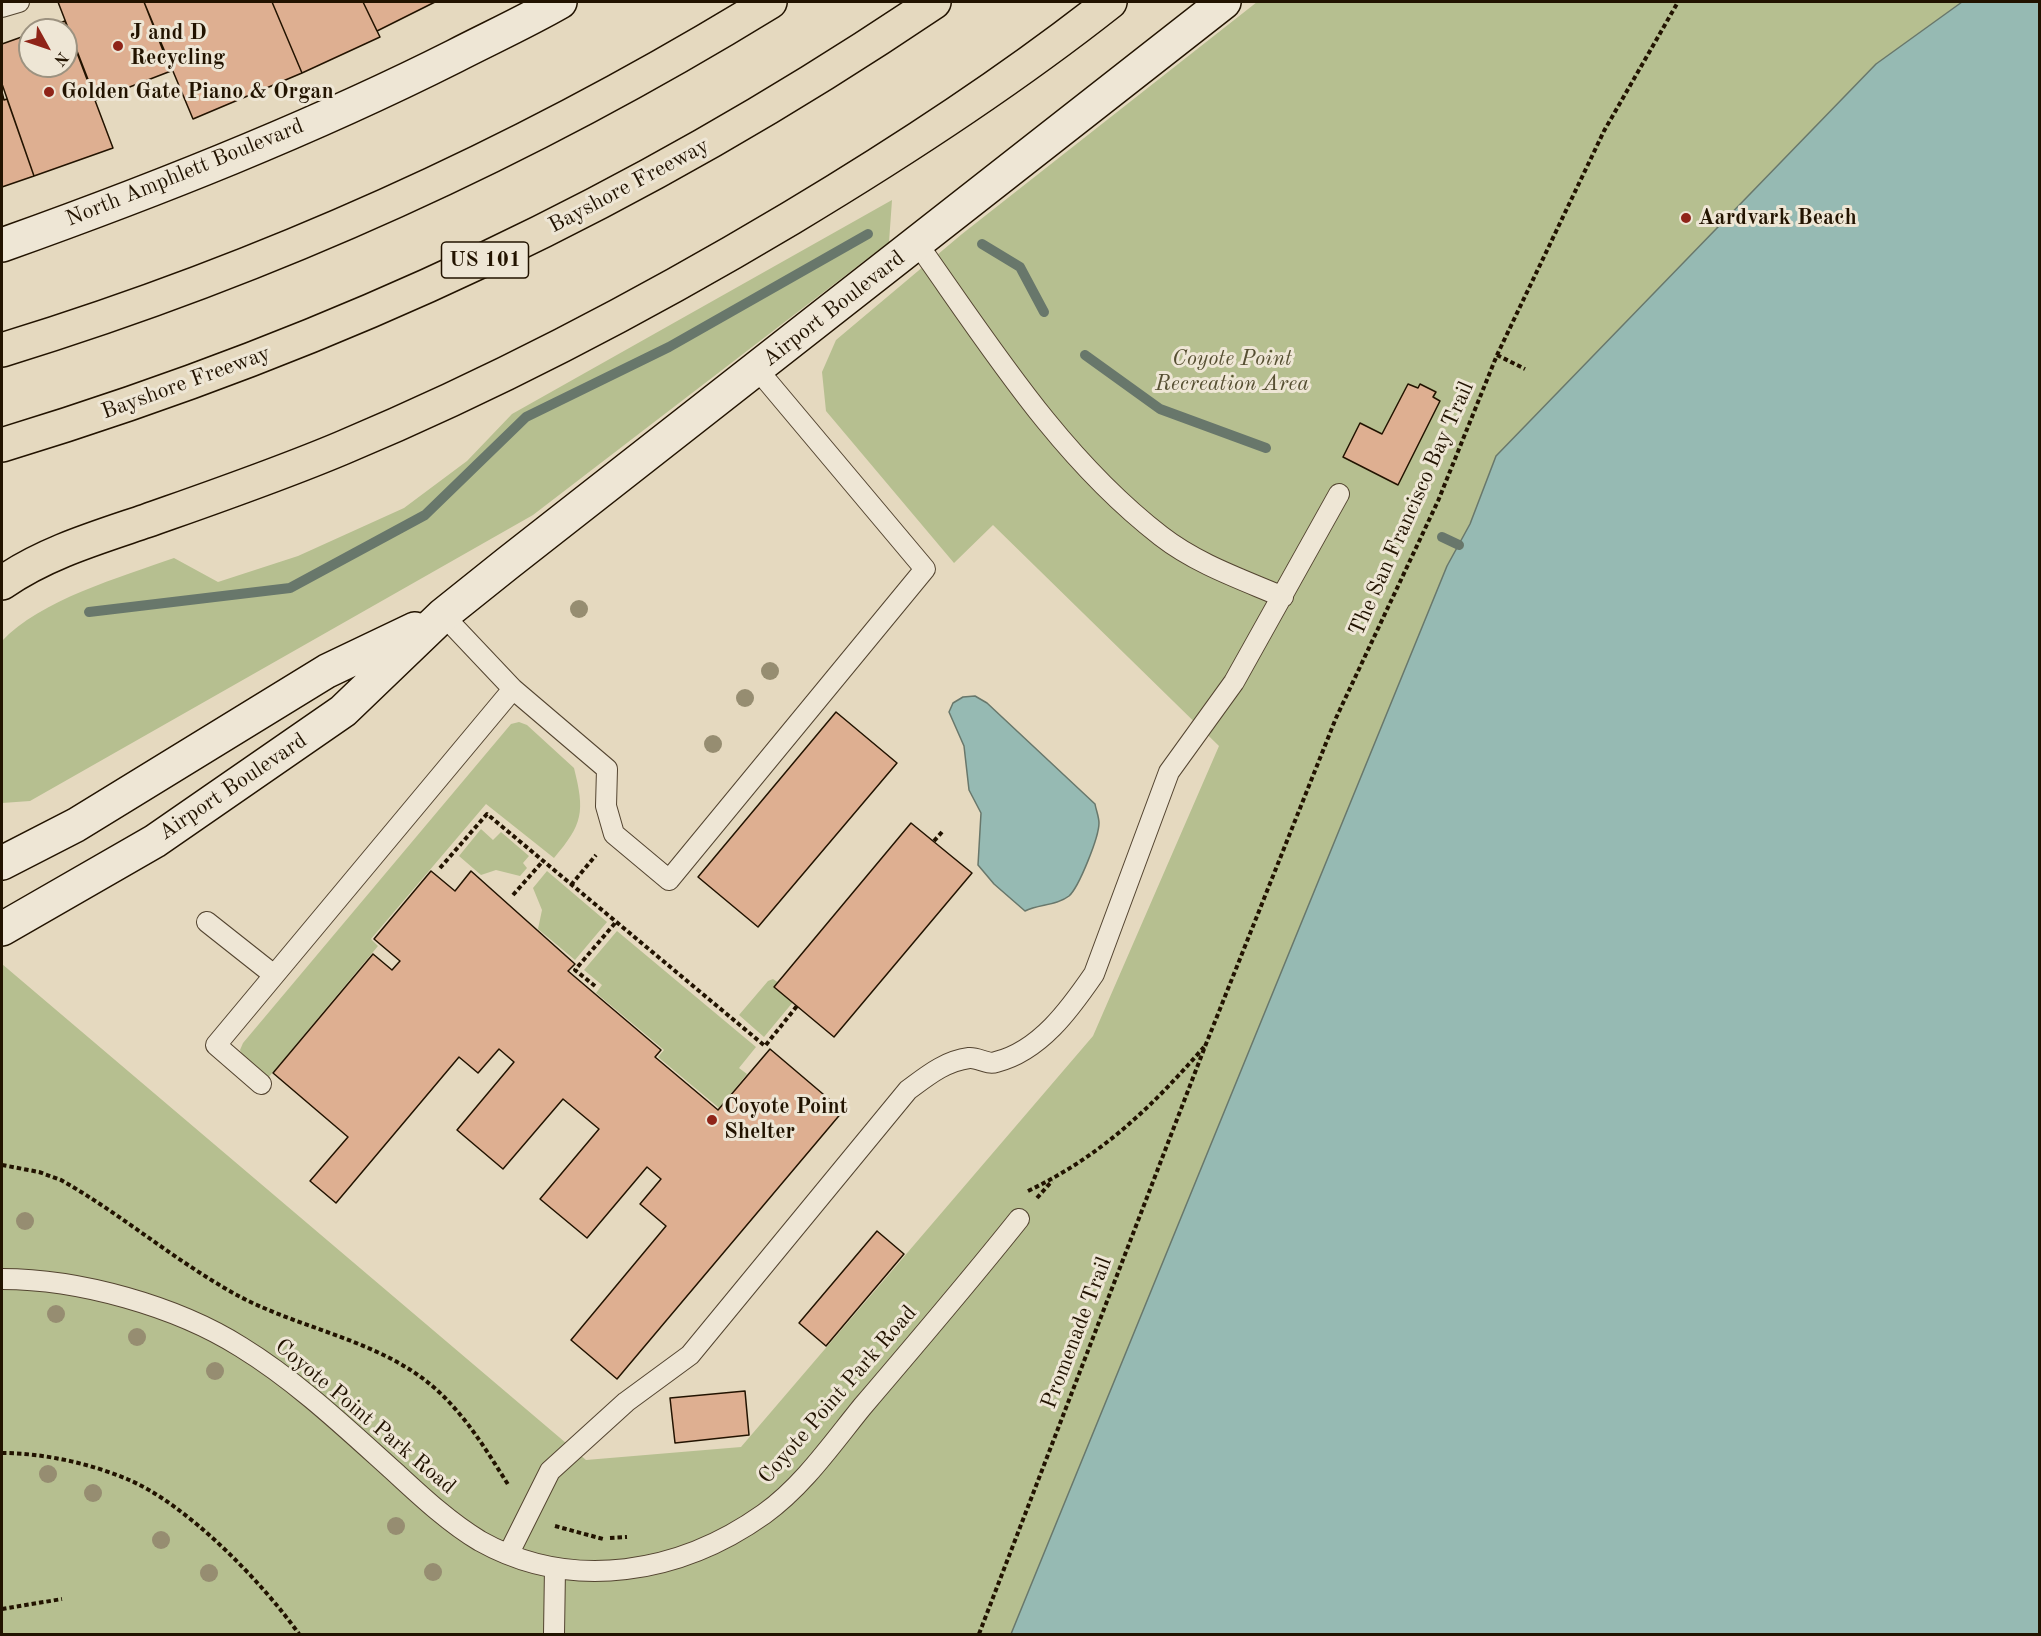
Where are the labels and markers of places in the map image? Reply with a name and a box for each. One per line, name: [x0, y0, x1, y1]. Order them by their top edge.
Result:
place label: J and D Recycling: [130, 20, 225, 72]
marker: J and D Recycling: [111, 39, 125, 53]
place label: Golden Gate Piano & Organ: [61, 79, 334, 105]
marker: Golden Gate Piano & Organ: [42, 85, 56, 99]
place label: Aardvark Beach: [1698, 205, 1857, 231]
marker: Aardvark Beach: [1679, 211, 1693, 225]
place label: Coyote Point Shelter: [724, 1094, 848, 1146]
marker: Coyote Point Shelter: [705, 1113, 719, 1127]

